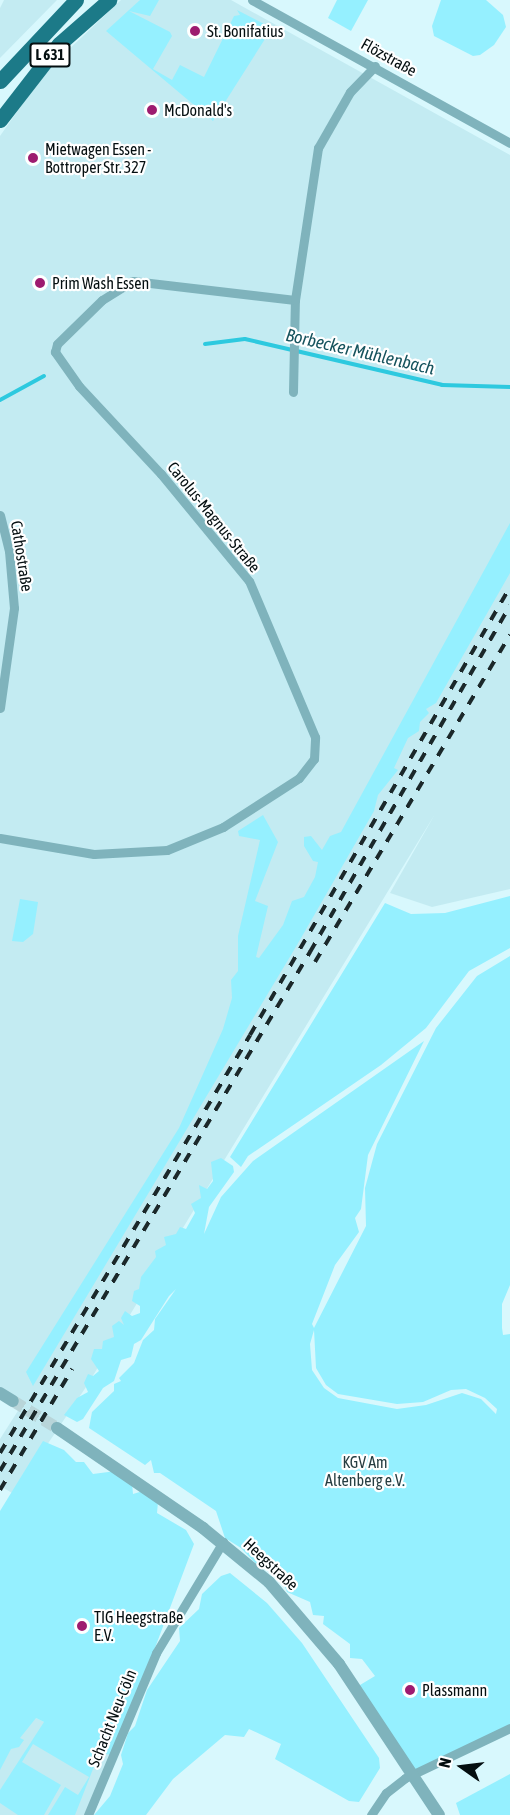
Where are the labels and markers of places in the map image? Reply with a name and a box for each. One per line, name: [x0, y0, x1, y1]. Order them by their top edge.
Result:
place label: St. Bonifatius: [207, 21, 283, 41]
marker: St. Bonifatius: [188, 24, 202, 38]
place label: McDonald's: [164, 100, 232, 120]
marker: McDonald's: [145, 103, 159, 117]
place label: Mietwagen Essen - Bottroper Str. 327: [45, 139, 151, 177]
marker: Mietwagen Essen - Bottroper Str. 327: [26, 151, 40, 165]
place label: Prim Wash Essen: [52, 273, 149, 293]
marker: Prim Wash Essen: [33, 276, 47, 290]
place label: TIG Heegstraße E.V.: [94, 1607, 183, 1645]
marker: TIG Heegstraße E.V.: [75, 1619, 89, 1633]
place label: Plassmann: [422, 1680, 487, 1700]
marker: Plassmann: [403, 1683, 417, 1697]

